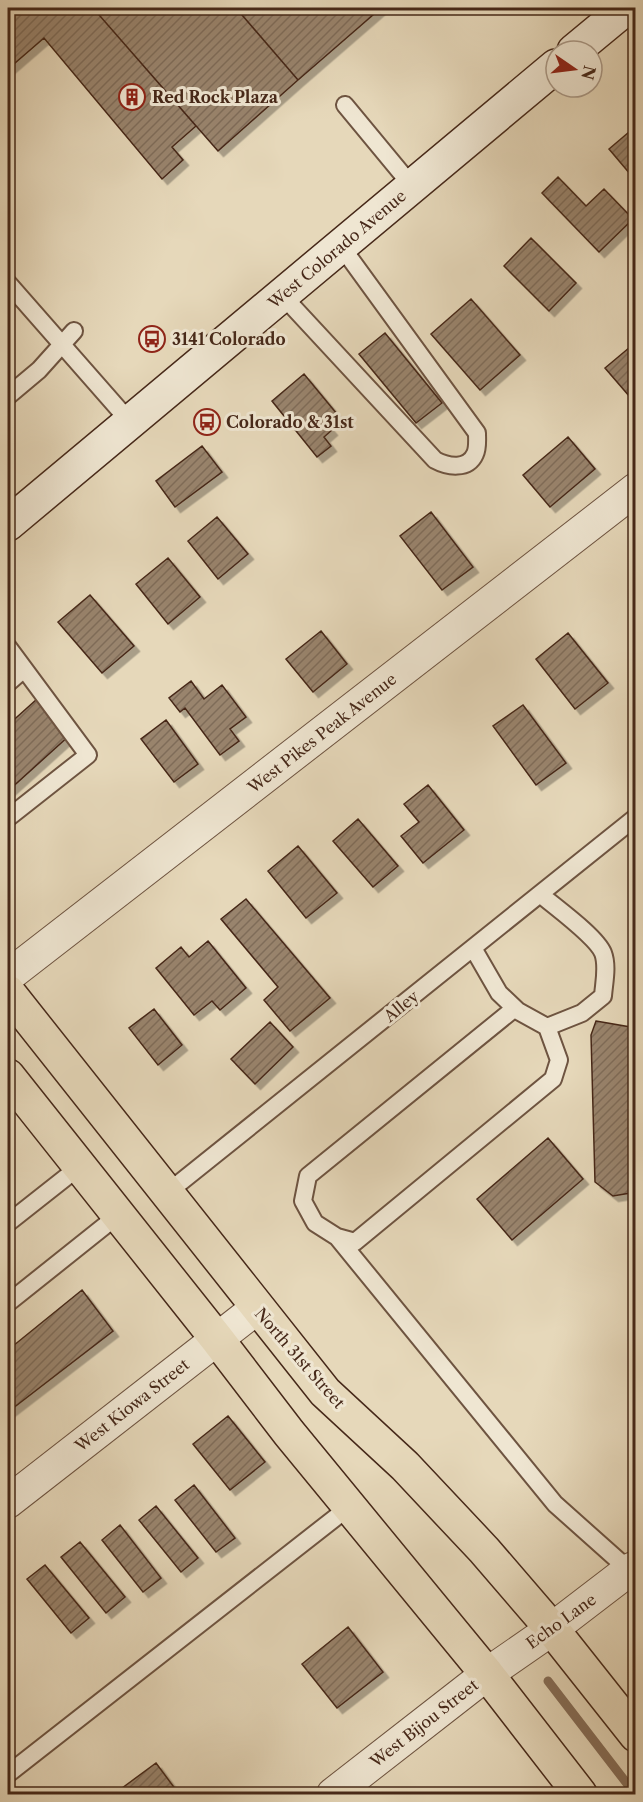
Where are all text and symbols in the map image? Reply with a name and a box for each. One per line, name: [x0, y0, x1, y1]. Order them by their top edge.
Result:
north arrow: [544, 39, 604, 99]
text: N: [577, 63, 600, 82]
building icon: Red Rock Plaza: [117, 82, 147, 112]
place label: Red Rock Plaza: [152, 87, 279, 107]
street label: West Colorado Avenue: [263, 185, 410, 313]
bus stop icon: 3141 Colorado: [137, 324, 167, 354]
place label: 3141 Colorado: [172, 329, 286, 349]
bus stop icon: Colorado & 31st: [192, 407, 222, 437]
place label: Colorado & 31st: [226, 412, 354, 432]
street label: West Pikes Peak Avenue: [243, 669, 400, 798]
street label: Alley: [379, 985, 423, 1027]
street label: North 31st Street: [251, 1304, 349, 1413]
street label: West Kiowa Street: [70, 1354, 193, 1456]
street label: Echo Lane: [522, 1589, 600, 1653]
street label: West Bijou Street: [365, 1674, 482, 1772]

